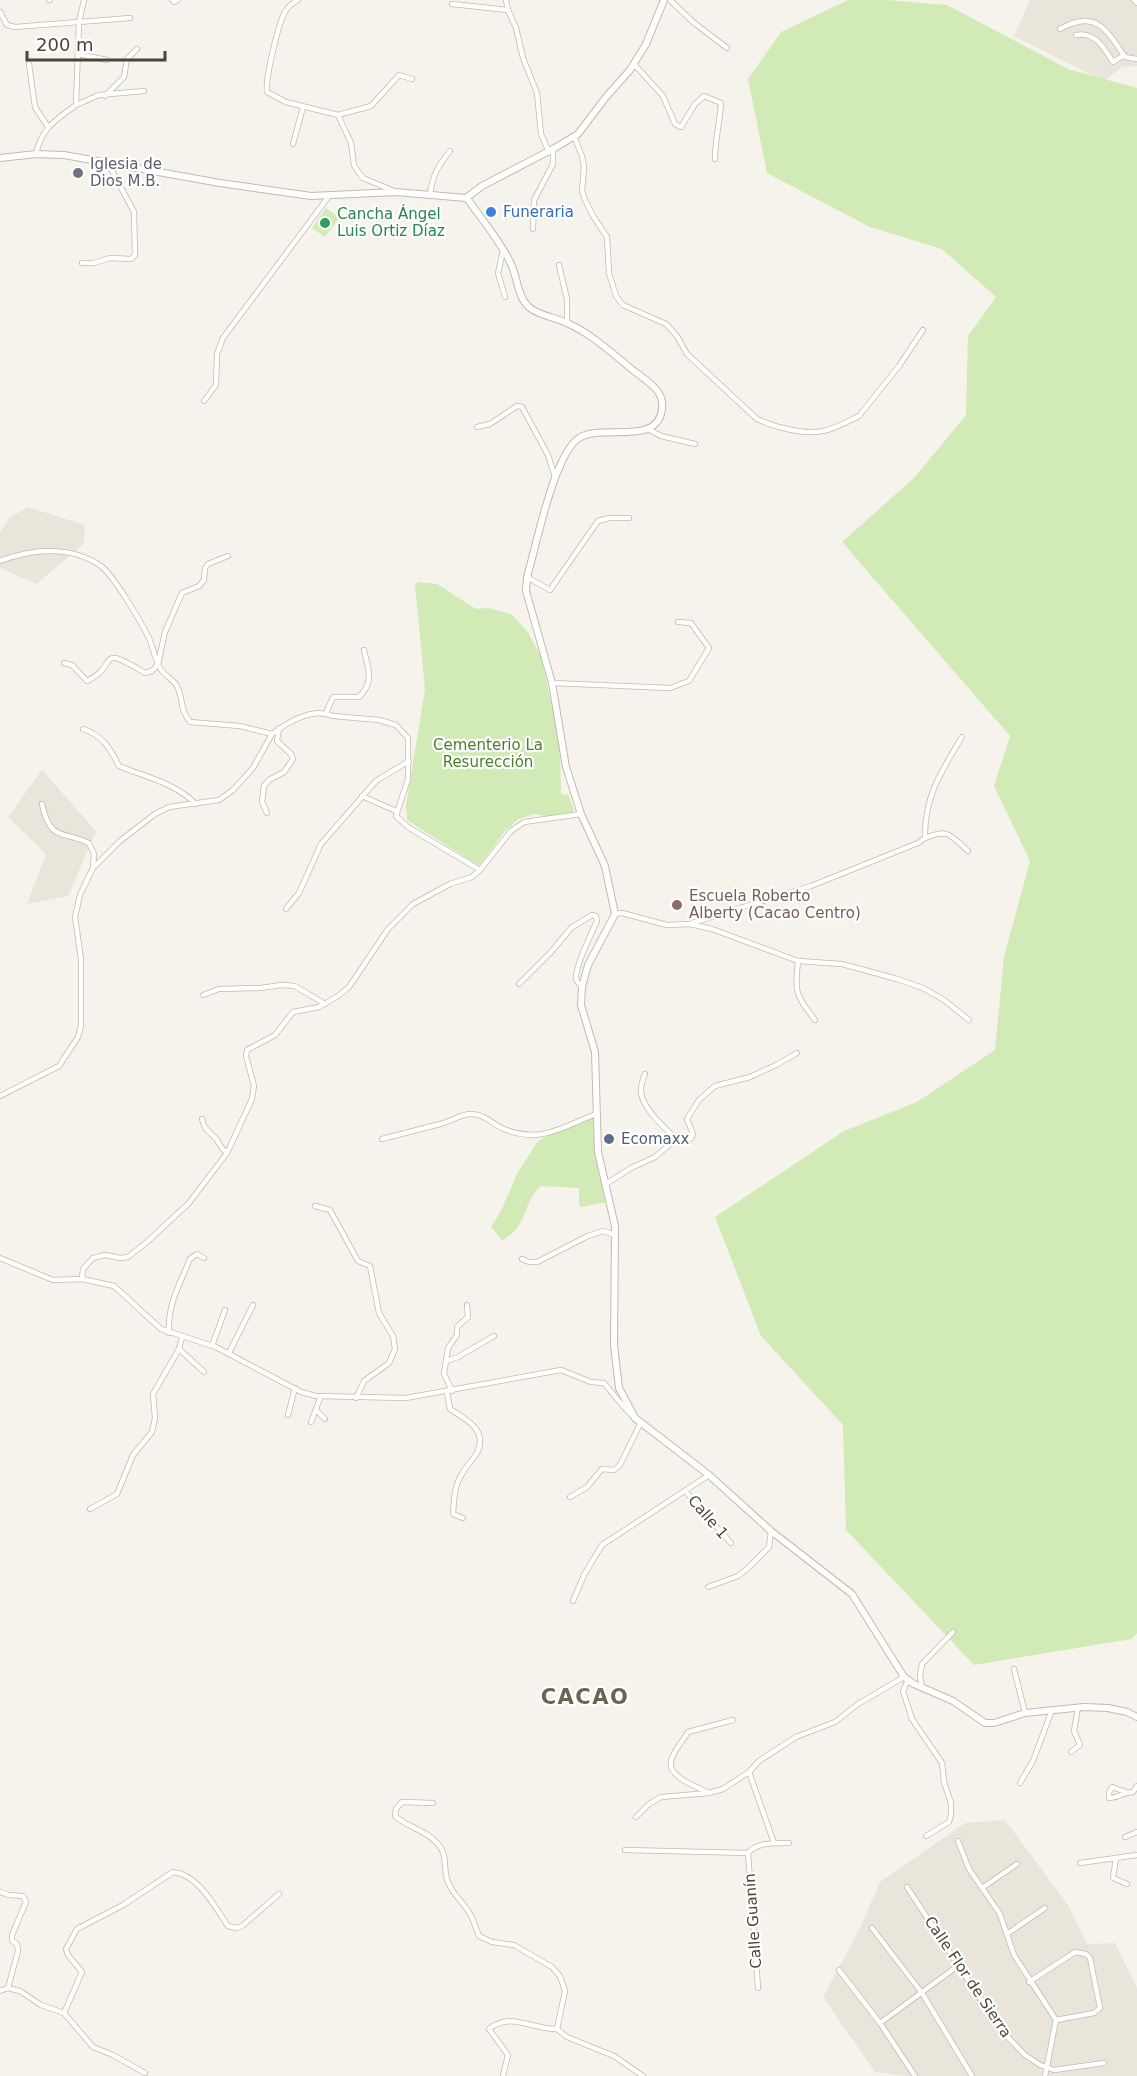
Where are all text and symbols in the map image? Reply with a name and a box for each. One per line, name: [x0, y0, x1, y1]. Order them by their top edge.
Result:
scale bar: [27, 24, 165, 62]
text: 200 m: [36, 34, 94, 55]
place label: Iglesia de Dios M.B.: [90, 155, 162, 190]
marker: Iglesia de Dios M.B.: [71, 166, 85, 180]
place label: Funeraria: [503, 203, 574, 221]
place label: Cancha Ángel Luis Ortiz Díaz: [337, 204, 445, 240]
marker: Funeraria: [484, 205, 498, 219]
marker: Cancha Ángel Luis Ortiz Díaz: [318, 216, 332, 230]
park label: Cementerio La Resurección: [433, 736, 543, 771]
place label: Escuela Roberto Alberty (Cacao Centro): [689, 887, 861, 922]
marker: Escuela Roberto Alberty (Cacao Centro): [670, 898, 684, 912]
place label: Ecomaxx: [621, 1130, 690, 1148]
marker: Ecomaxx: [602, 1132, 616, 1146]
street label: Calle 1: [684, 1492, 732, 1542]
district label: CACAO: [541, 1685, 629, 1709]
street label: Calle Guanín: [741, 1873, 765, 1969]
street label: Calle Flor de Sierra: [921, 1913, 1015, 2041]

